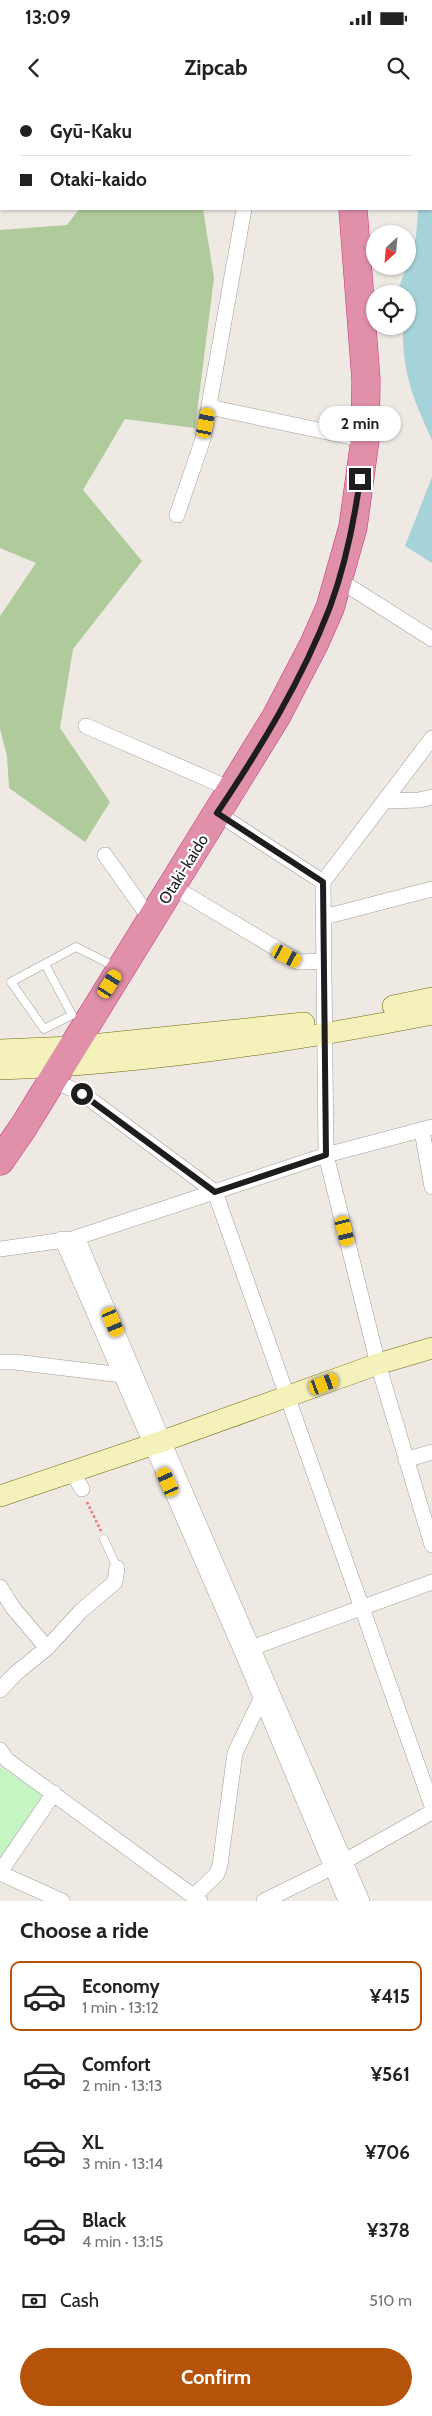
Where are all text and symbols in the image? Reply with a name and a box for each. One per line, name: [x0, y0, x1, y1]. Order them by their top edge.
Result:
text: 13:09: [25, 6, 71, 29]
icon: back: [20, 54, 48, 82]
text: Zipcab: [184, 54, 248, 81]
icon: search: [384, 54, 412, 82]
text: Gyū-Kaku: [50, 120, 132, 143]
text: Otaki-kaido: [50, 168, 147, 191]
north arrow: [366, 225, 416, 275]
map controls: [366, 225, 416, 335]
button: locate: [366, 285, 416, 335]
callout: 2 min: [319, 406, 401, 442]
car: [195, 407, 216, 439]
text: 2 min: [341, 414, 379, 433]
route end: [349, 468, 371, 490]
street label: Otaki-kaido: [155, 831, 212, 908]
car: [270, 943, 303, 969]
car: [95, 967, 124, 1001]
route start: [71, 1083, 93, 1105]
car: [334, 1215, 355, 1247]
car: [100, 1305, 125, 1339]
car: [307, 1372, 340, 1396]
car: [155, 1465, 180, 1499]
text: Choose a ride: [20, 1917, 149, 1944]
icon: car: [22, 1974, 67, 2019]
text: Economy: [82, 1975, 160, 1998]
text: ¥415: [370, 1985, 410, 2008]
text: 1 min · 13:12: [82, 1998, 159, 2017]
icon: car: [22, 2052, 67, 2097]
text: Comfort: [82, 2053, 151, 2076]
text: ¥561: [371, 2063, 410, 2086]
text: 2 min · 13:13: [82, 2076, 162, 2095]
icon: car: [22, 2130, 67, 2175]
text: XL: [82, 2131, 103, 2154]
text: ¥706: [365, 2141, 410, 2164]
text: 3 min · 13:14: [82, 2154, 163, 2173]
icon: car: [22, 2208, 67, 2253]
text: Black: [82, 2209, 126, 2232]
text: ¥378: [367, 2219, 410, 2242]
text: 4 min · 13:15: [82, 2232, 163, 2251]
icon: cash: [20, 2287, 48, 2315]
text: Cash: [60, 2289, 99, 2312]
text: 510 m: [369, 2291, 412, 2310]
button: Confirm: [20, 2348, 412, 2406]

